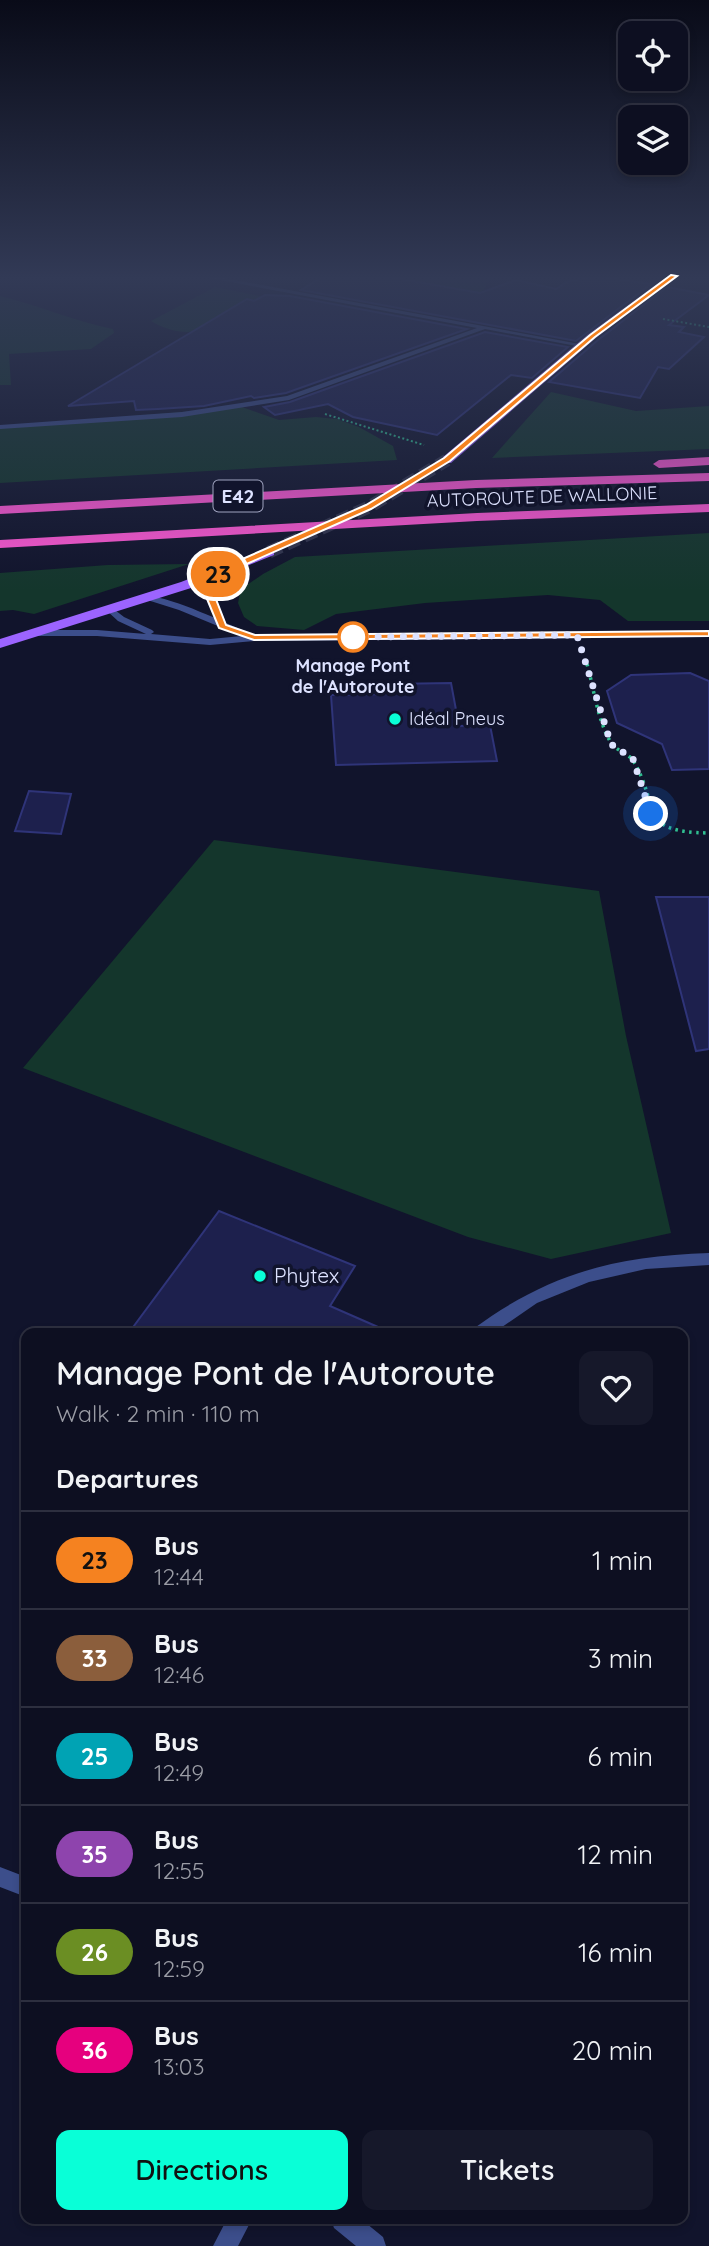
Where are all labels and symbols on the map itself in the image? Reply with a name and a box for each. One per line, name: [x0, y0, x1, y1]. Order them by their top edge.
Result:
road number: E42: [214, 481, 262, 512]
street label: AUTOROUTE DE WALLONIE: [426, 481, 658, 512]
line badge: 23: [186, 551, 249, 597]
marker: Manage Pont de l'Autoroute: [338, 622, 368, 652]
place label: Manage Pont de l'Autoroute: [291, 654, 415, 698]
place label: Idéal Pneus: [409, 707, 505, 730]
marker: Idéal Pneus: [387, 711, 403, 727]
your location: [633, 796, 668, 831]
place label: Phytex: [274, 1262, 339, 1288]
marker: Phytex: [252, 1268, 268, 1284]

